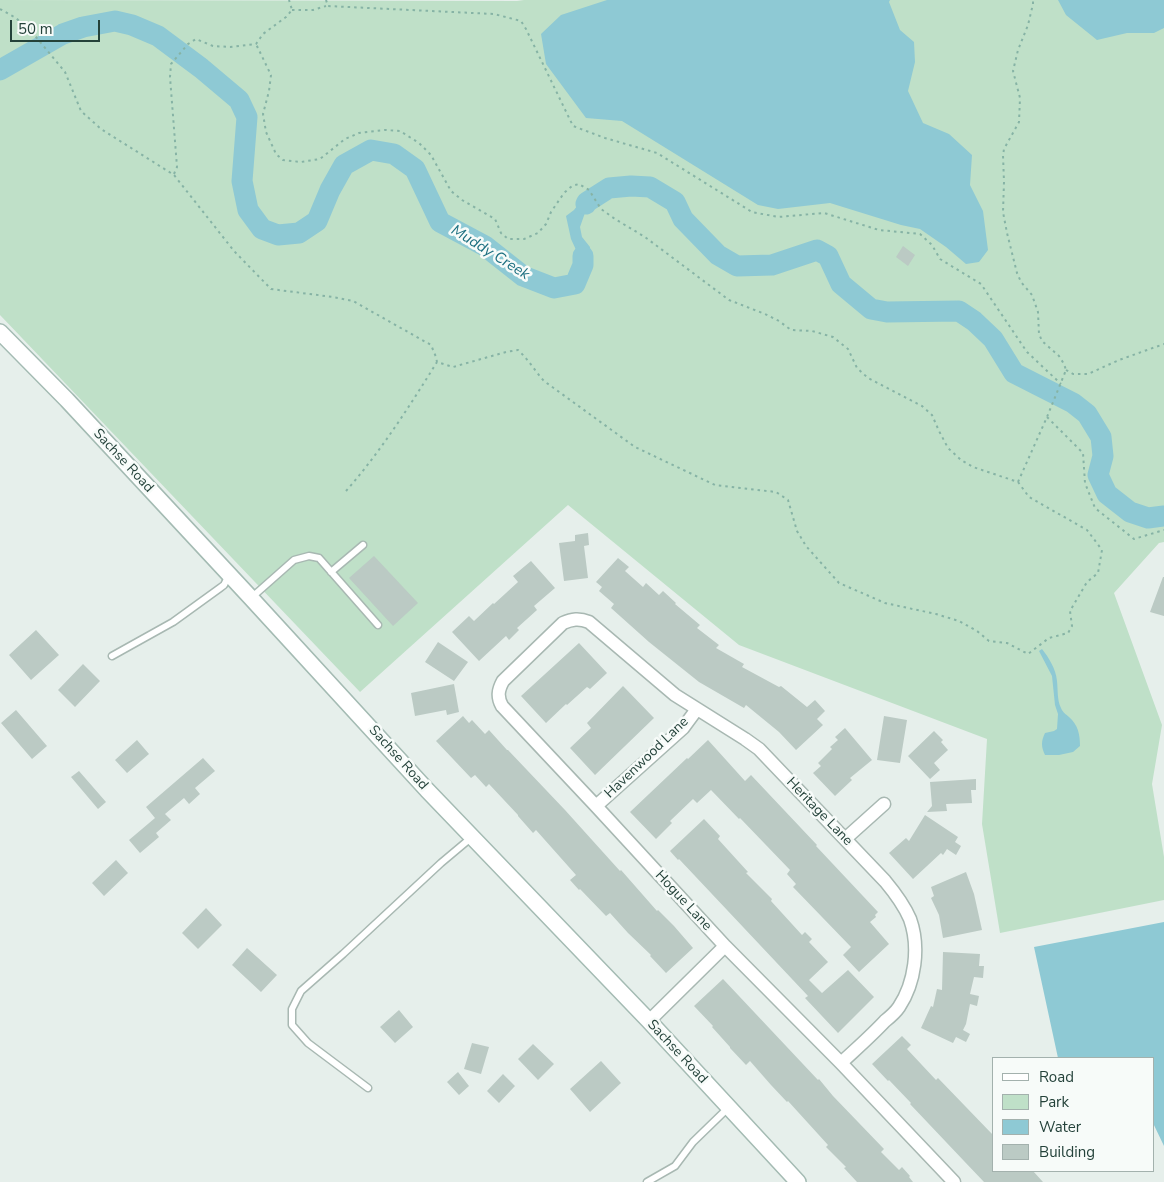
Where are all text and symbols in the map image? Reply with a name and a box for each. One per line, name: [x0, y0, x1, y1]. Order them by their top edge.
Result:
scale bar: [12, 10, 102, 42]
text: 50 m: [18, 19, 53, 39]
water label: Muddy Creek: [447, 222, 533, 284]
street label: Sachse Road: [89, 426, 157, 496]
street label: Havenwood Lane: [602, 714, 692, 802]
street label: Sachse Road: [365, 722, 431, 794]
street label: Heritage Lane: [782, 774, 856, 850]
street label: Hogue Lane: [651, 867, 715, 935]
street label: Sachse Road: [643, 1017, 711, 1087]
legend: [992, 1057, 1154, 1172]
text: Road: [1039, 1067, 1074, 1087]
text: Park: [1039, 1092, 1069, 1112]
text: Water: [1039, 1117, 1081, 1137]
text: Building: [1039, 1142, 1095, 1162]

